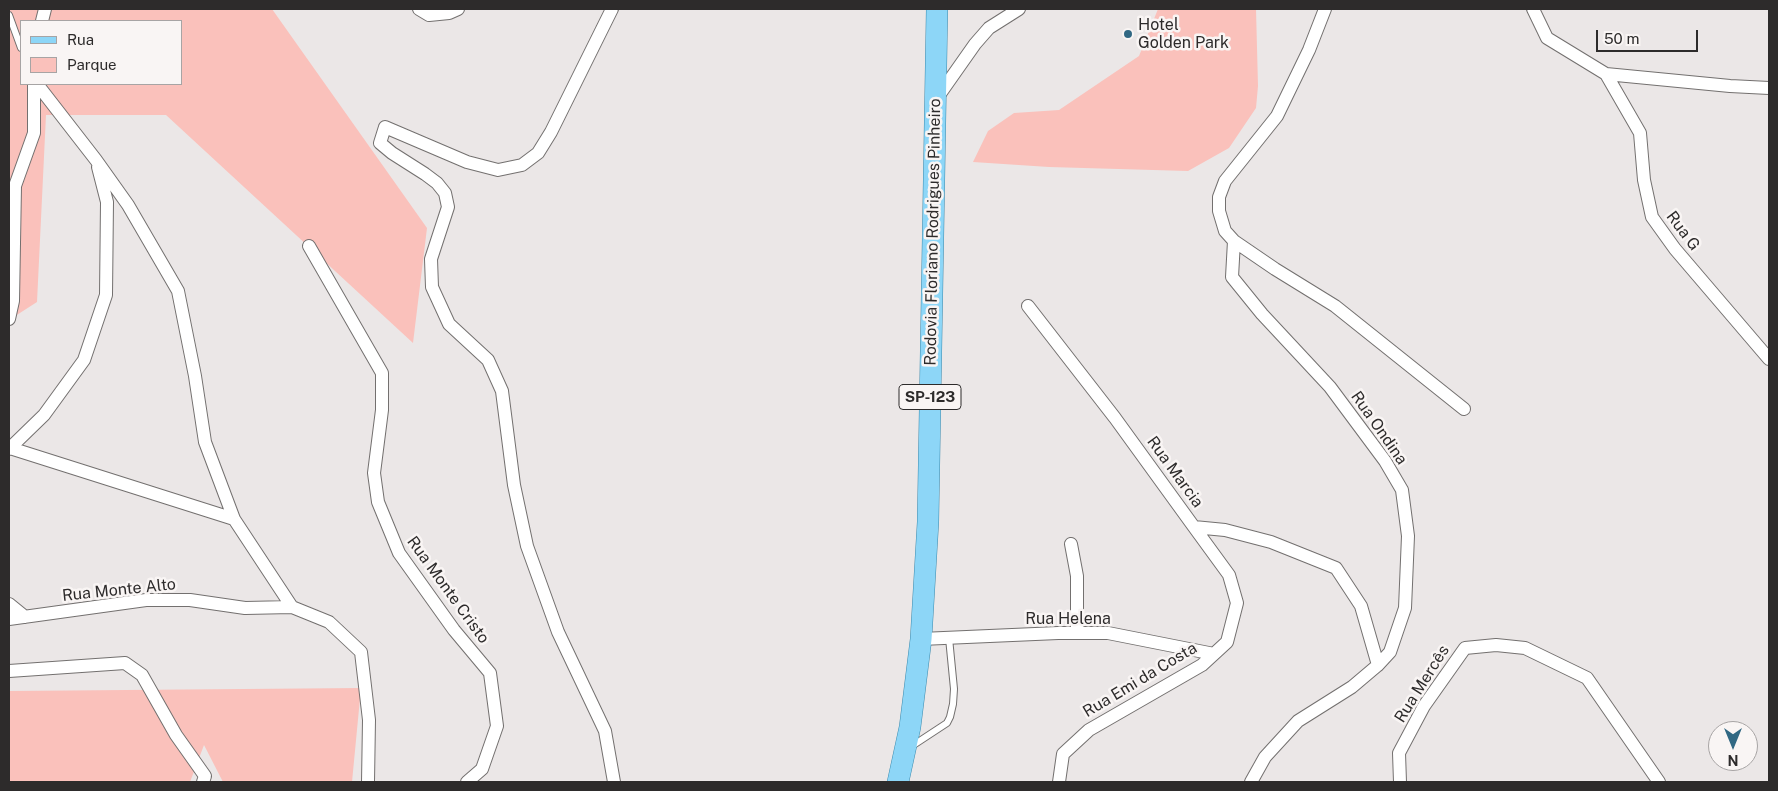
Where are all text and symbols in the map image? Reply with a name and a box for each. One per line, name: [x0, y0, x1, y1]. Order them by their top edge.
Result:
place label: Hotel Golden Park: [1138, 15, 1229, 53]
legend: [20, 20, 182, 85]
scale bar: [1598, 20, 1700, 52]
marker: Hotel Golden Park: [1122, 28, 1134, 40]
text: 50 m: [1604, 30, 1639, 47]
text: Rua: [67, 31, 94, 48]
text: Parque: [67, 56, 117, 73]
street label: Rodovia Floriano Rodrigues Pinheiro: [921, 98, 945, 366]
street label: Rua G: [1662, 207, 1704, 255]
road number: SP-123: [899, 384, 961, 410]
street label: Rua Ondina: [1347, 388, 1411, 468]
street label: Rua Marcia: [1143, 433, 1207, 511]
street label: Rua Monte Cristo: [403, 533, 493, 647]
street label: Rua Monte Alto: [61, 574, 177, 606]
street label: Rua Helena: [1025, 609, 1111, 629]
street label: Rua Emi da Costa: [1080, 638, 1200, 722]
street label: Rua Mercês: [1391, 642, 1453, 726]
north arrow: [1708, 721, 1758, 771]
text: N: [1728, 752, 1738, 768]

